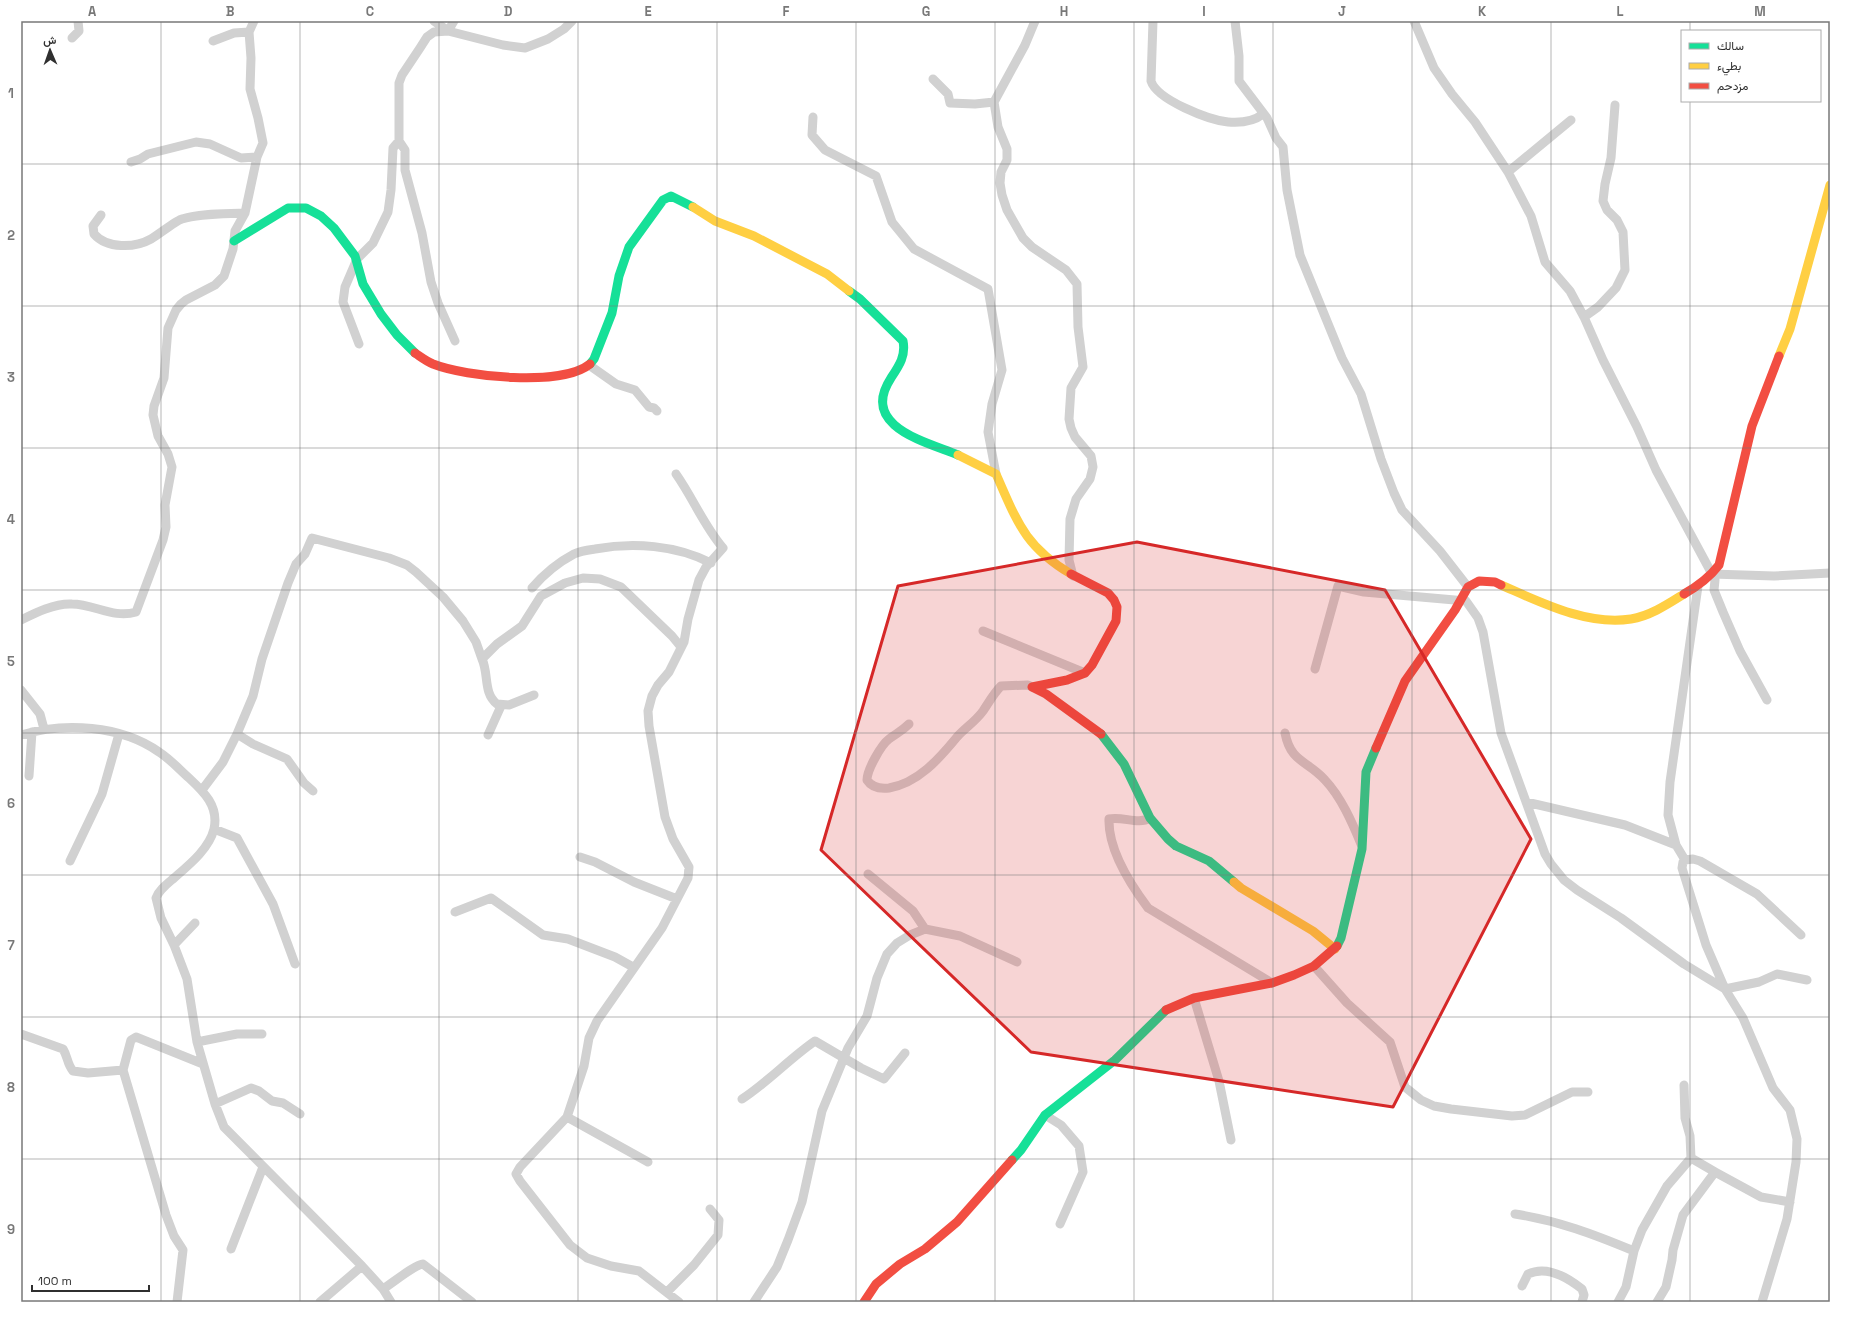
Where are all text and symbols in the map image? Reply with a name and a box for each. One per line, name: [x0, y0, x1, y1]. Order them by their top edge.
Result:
text: A: [88, 3, 97, 20]
text: B: [226, 3, 235, 20]
text: C: [366, 3, 374, 20]
text: D: [504, 3, 513, 20]
text: E: [644, 3, 652, 20]
text: F: [783, 3, 790, 20]
text: G: [922, 3, 930, 20]
text: H: [1060, 3, 1068, 20]
text: I: [1202, 3, 1206, 20]
text: J: [1338, 3, 1346, 20]
text: K: [1478, 3, 1487, 20]
text: L: [1616, 3, 1624, 20]
text: M: [1754, 3, 1766, 20]
north arrow: [30, 30, 70, 70]
legend: [1681, 30, 1821, 102]
text: ش: [43, 33, 57, 47]
text: سالك: [1717, 38, 1744, 54]
text: بطيء: [1717, 58, 1741, 76]
text: مزدحم: [1717, 78, 1748, 94]
text: 1: [8, 85, 14, 102]
text: 2: [7, 227, 15, 244]
text: 3: [7, 369, 15, 386]
text: 4: [7, 511, 15, 528]
text: 5: [7, 653, 15, 670]
text: 6: [7, 795, 15, 812]
text: 7: [7, 937, 15, 954]
text: 8: [7, 1079, 15, 1096]
text: 9: [7, 1221, 15, 1238]
scale bar: [32, 1267, 149, 1293]
text: 100 m: [38, 1273, 72, 1289]

